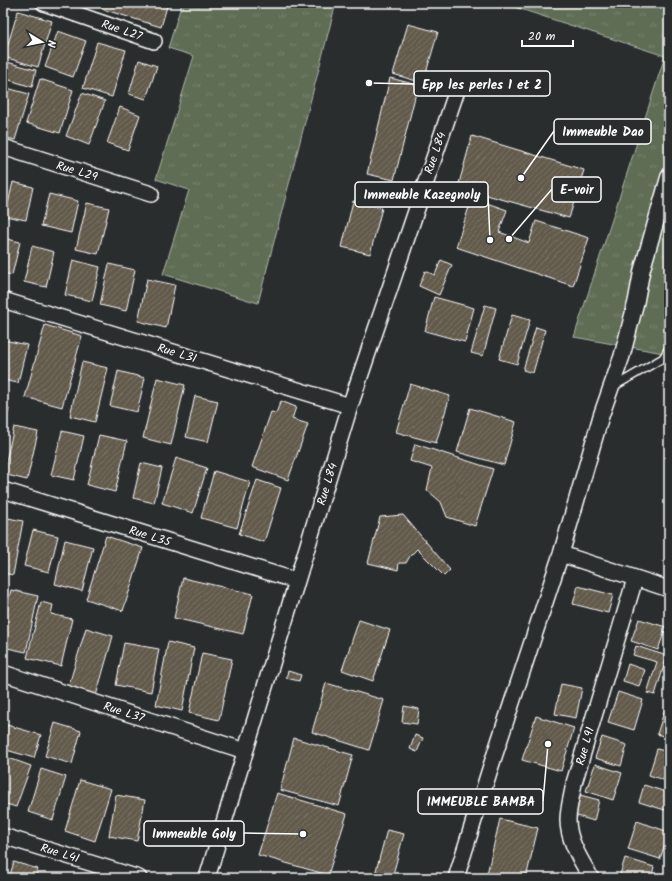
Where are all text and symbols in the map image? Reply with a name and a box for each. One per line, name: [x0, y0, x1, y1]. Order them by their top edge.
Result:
street label: Rue L27: [99, 15, 145, 46]
north arrow: [22, 22, 62, 62]
scale bar: [522, 22, 573, 48]
text: 20 m: [528, 27, 556, 46]
text: N: [41, 39, 60, 49]
callout: Epp les perles 1 et 2: [414, 71, 550, 96]
text: Epp les perles 1 et 2: [422, 75, 542, 96]
callout: Immeuble Dao: [554, 119, 651, 144]
text: Immeuble Dao: [562, 122, 644, 143]
street label: Rue L84: [419, 129, 452, 177]
street label: Rue L29: [54, 156, 100, 187]
callout: E-voir: [552, 177, 601, 202]
text: E-voir: [560, 180, 595, 201]
callout: Immeuble Kazegnoly: [355, 182, 488, 207]
text: Immeuble Kazegnoly: [364, 185, 481, 206]
street label: Rue L31: [155, 339, 199, 369]
street label: Rue L84: [312, 460, 343, 508]
street label: Rue L35: [127, 521, 175, 552]
street label: Rue L37: [101, 697, 147, 728]
street label: Rue L91: [571, 724, 600, 768]
callout: IMMEUBLE BAMBA: [418, 789, 543, 814]
text: IMMEUBLE BAMBA: [427, 792, 535, 813]
callout: Immeuble Goly: [144, 821, 244, 846]
text: Immeuble Goly: [152, 824, 236, 845]
street label: Rue L41: [38, 839, 82, 868]

